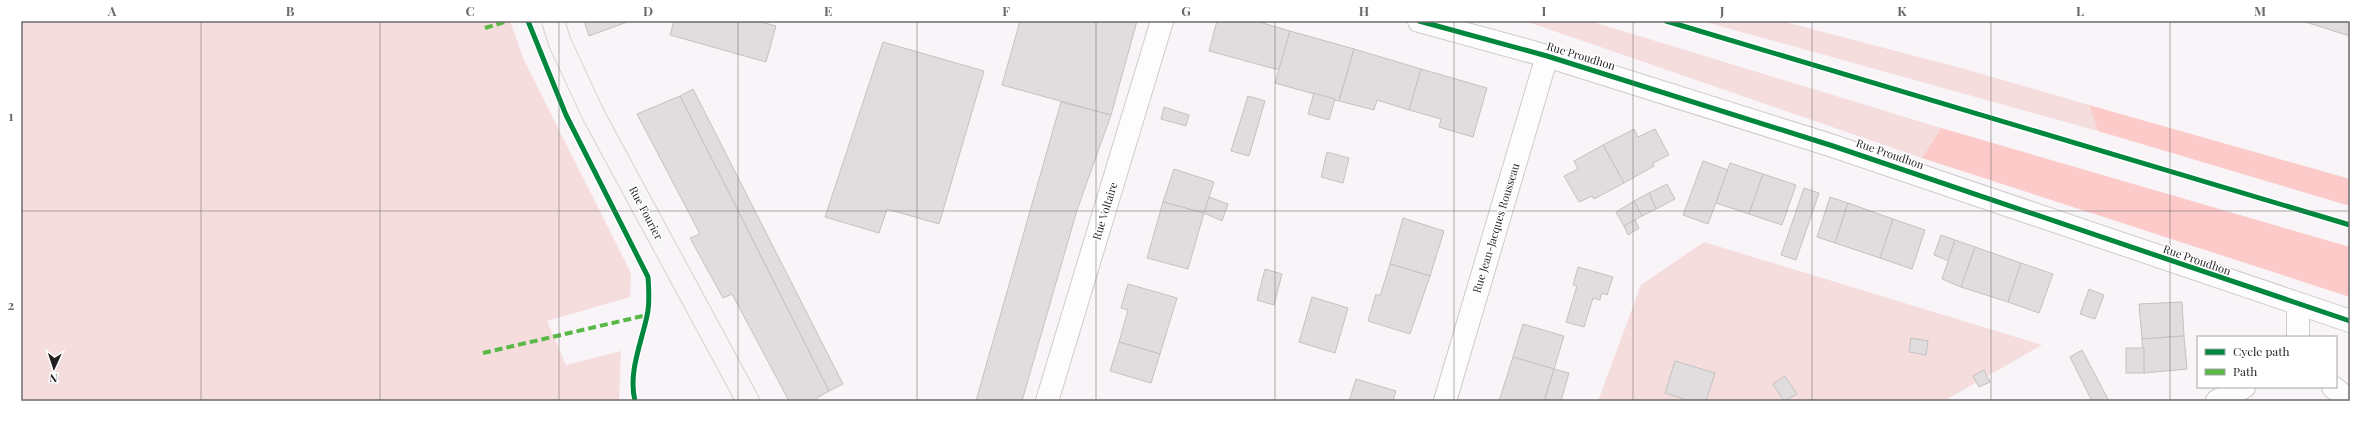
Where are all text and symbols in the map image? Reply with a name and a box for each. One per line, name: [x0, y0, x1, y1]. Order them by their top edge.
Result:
text: A: [107, 2, 117, 19]
text: B: [286, 2, 295, 19]
text: C: [465, 2, 475, 19]
text: D: [643, 2, 653, 19]
text: E: [824, 2, 832, 19]
text: F: [1002, 2, 1010, 19]
text: G: [1181, 2, 1191, 19]
text: H: [1359, 2, 1369, 19]
text: I: [1542, 2, 1547, 19]
text: J: [1719, 2, 1725, 19]
text: K: [1897, 2, 1907, 19]
text: L: [2076, 2, 2084, 19]
text: M: [2254, 2, 2266, 19]
street label: Rue Proudhon: [1545, 38, 1618, 73]
text: 1: [9, 107, 14, 124]
street label: Rue Proudhon: [1854, 135, 1926, 172]
street label: Rue Jean-Jacques Rousseau: [1469, 161, 1523, 295]
street label: Rue Voltaire: [1089, 180, 1121, 242]
street label: Rue Fourier: [626, 183, 667, 242]
street label: Rue Proudhon: [2161, 241, 2233, 278]
text: 2: [8, 296, 15, 313]
legend: [2197, 336, 2337, 388]
text: Cycle path: [2233, 343, 2290, 359]
north arrow: [34, 348, 74, 388]
text: Path: [2233, 363, 2257, 379]
text: N: [49, 371, 58, 386]

